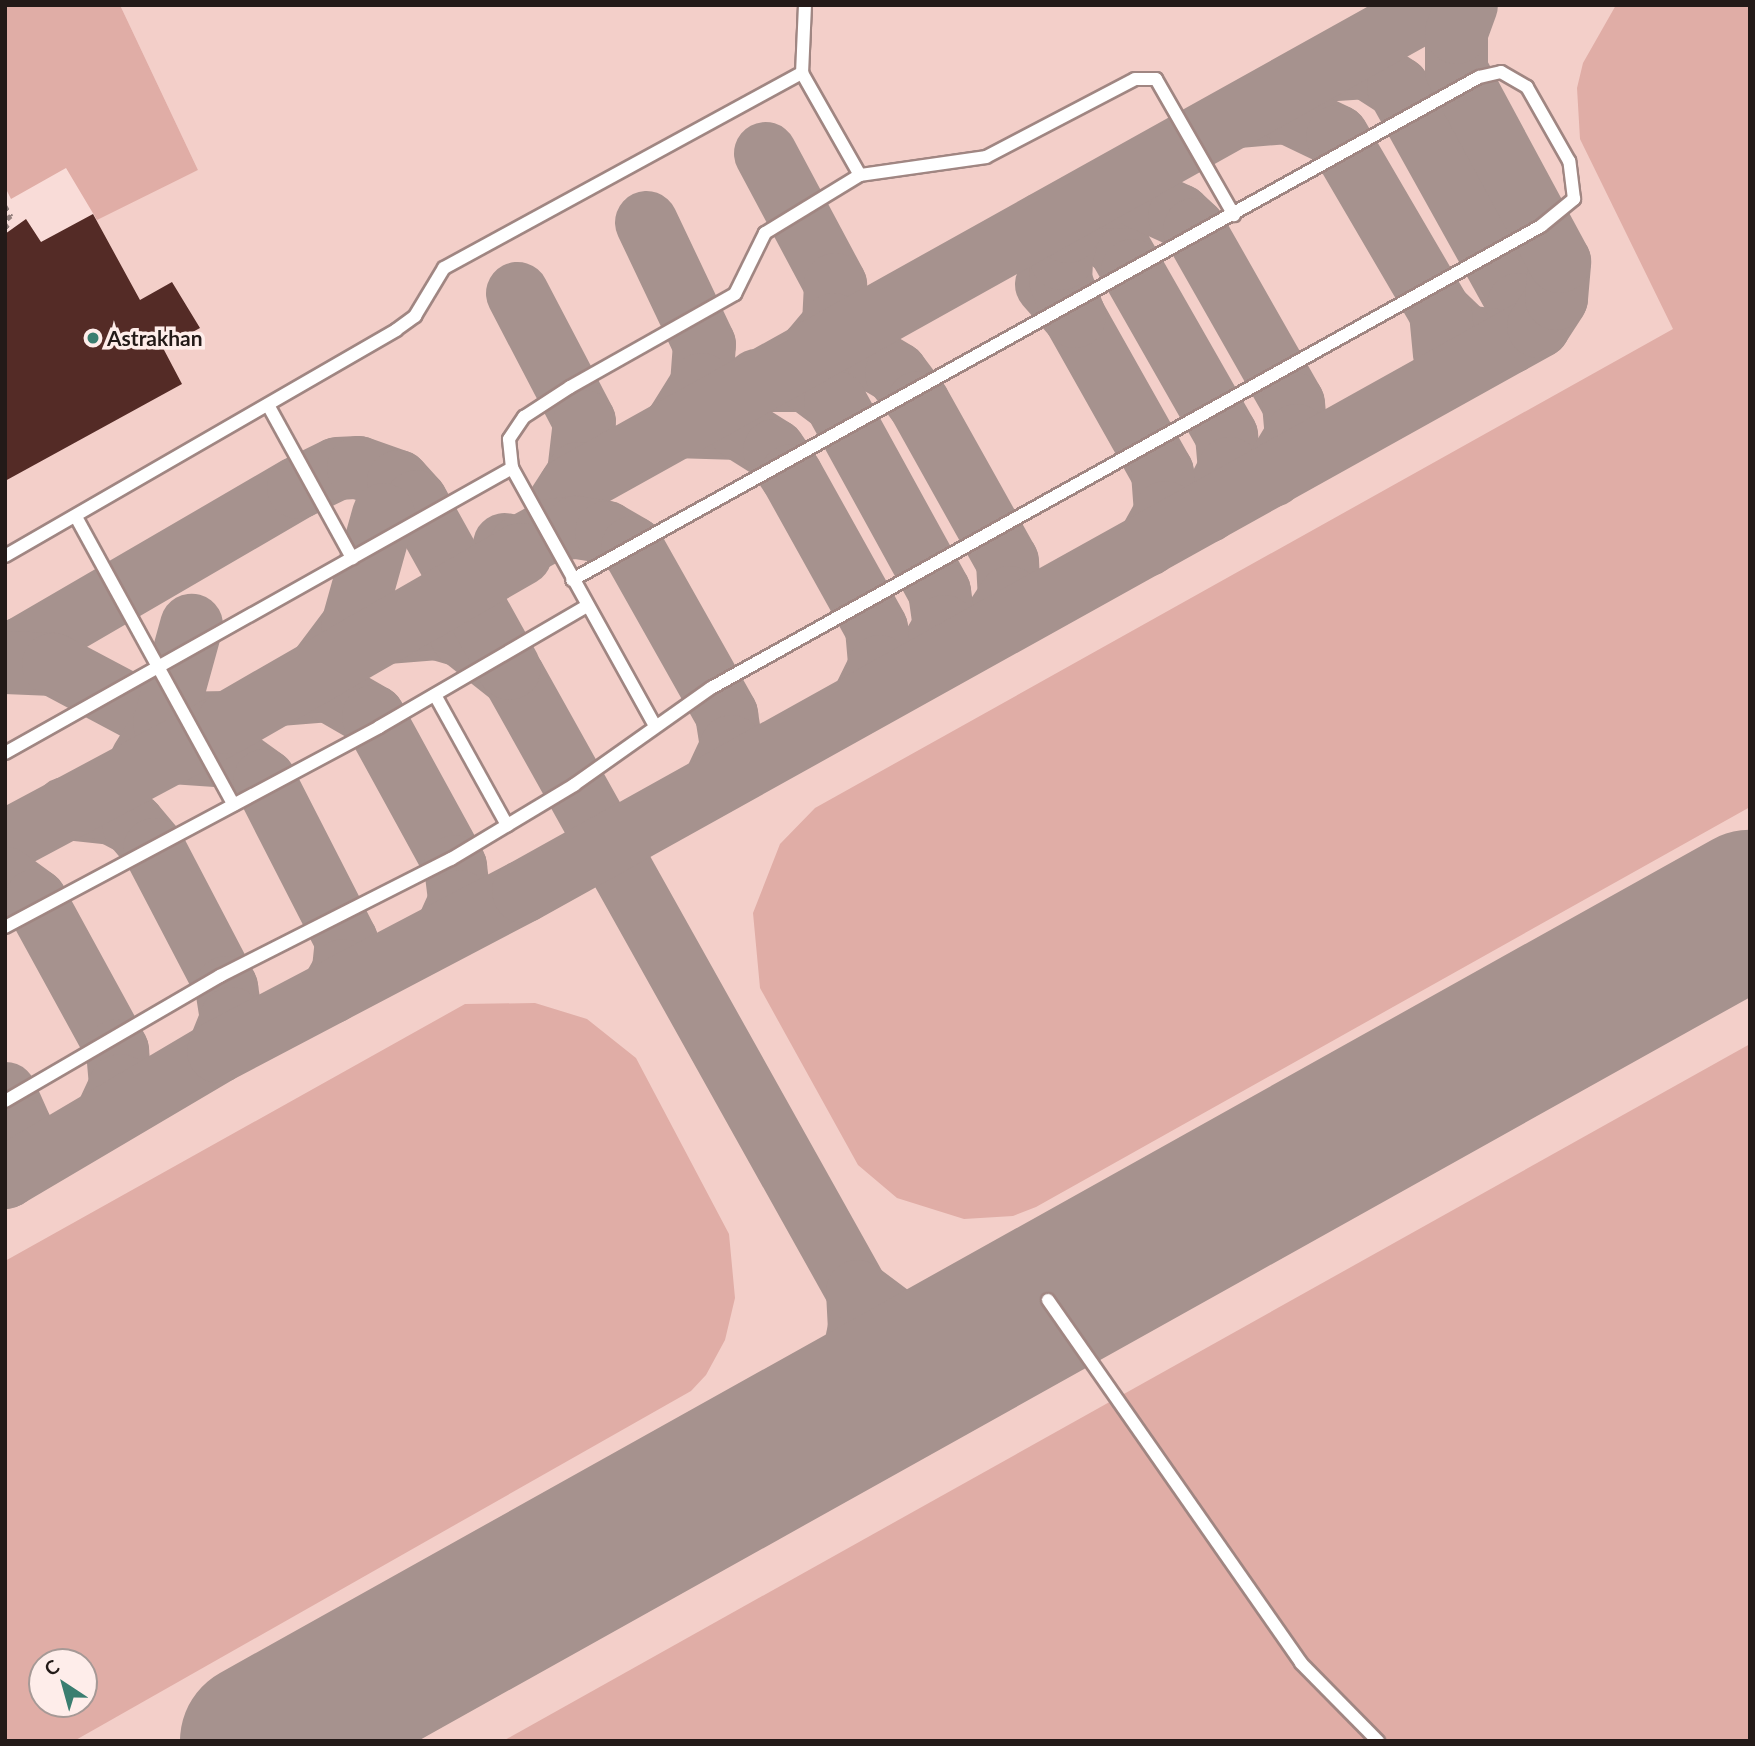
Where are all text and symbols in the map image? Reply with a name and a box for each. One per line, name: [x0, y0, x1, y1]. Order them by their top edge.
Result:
place label: Astrakhan: [107, 325, 203, 351]
marker: Astrakhan: [85, 330, 101, 346]
north arrow: [28, 1648, 98, 1718]
text: С: [40, 1654, 63, 1680]

